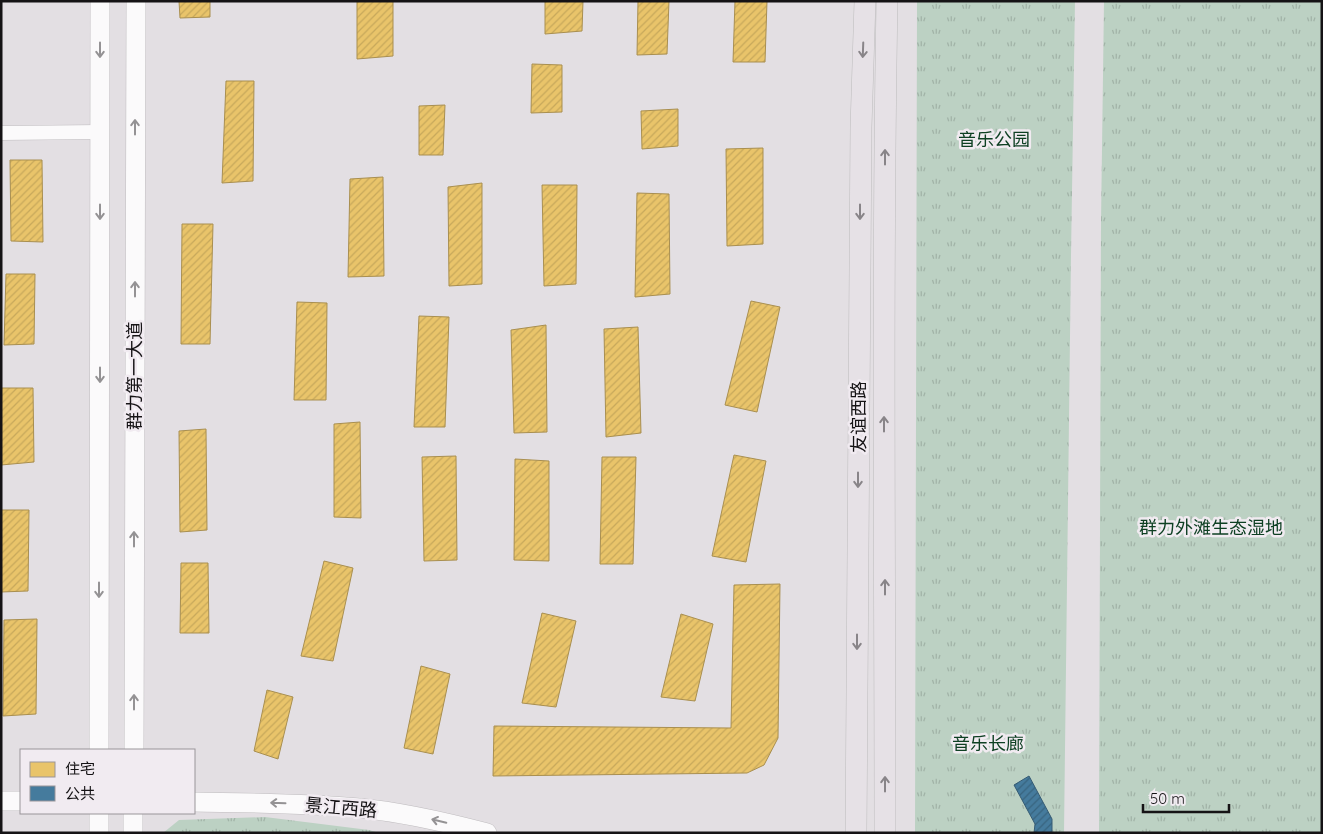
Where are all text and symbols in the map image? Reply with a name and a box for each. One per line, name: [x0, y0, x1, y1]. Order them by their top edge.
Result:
one-way arrow: [95, 42, 105, 58]
one-way arrow: [859, 42, 868, 58]
one-way arrow: [130, 119, 140, 135]
park label: 音乐公园: [958, 128, 1030, 151]
one-way arrow: [880, 149, 890, 165]
one-way arrow: [95, 204, 105, 220]
one-way arrow: [855, 204, 865, 220]
one-way arrow: [130, 281, 140, 298]
street label: 群力第一大道: [123, 322, 146, 430]
one-way arrow: [95, 366, 105, 383]
street label: 友谊西路: [847, 381, 870, 453]
one-way arrow: [879, 416, 889, 432]
one-way arrow: [853, 472, 863, 488]
park label: 群力外滩生态湿地: [1139, 516, 1283, 539]
one-way arrow: [129, 531, 139, 548]
one-way arrow: [880, 579, 890, 595]
one-way arrow: [94, 582, 104, 598]
one-way arrow: [852, 634, 862, 650]
one-way arrow: [129, 694, 139, 710]
park label: 音乐长廊: [952, 732, 1024, 755]
legend: [20, 749, 195, 814]
text: 住宅: [65, 759, 95, 778]
one-way arrow: [880, 776, 890, 792]
scale bar: [1143, 782, 1229, 814]
text: 公共: [65, 784, 95, 803]
text: 50 m: [1150, 789, 1185, 808]
street label: 景江西路: [304, 793, 378, 822]
one-way arrow: [270, 798, 286, 808]
one-way arrow: [432, 816, 448, 825]

